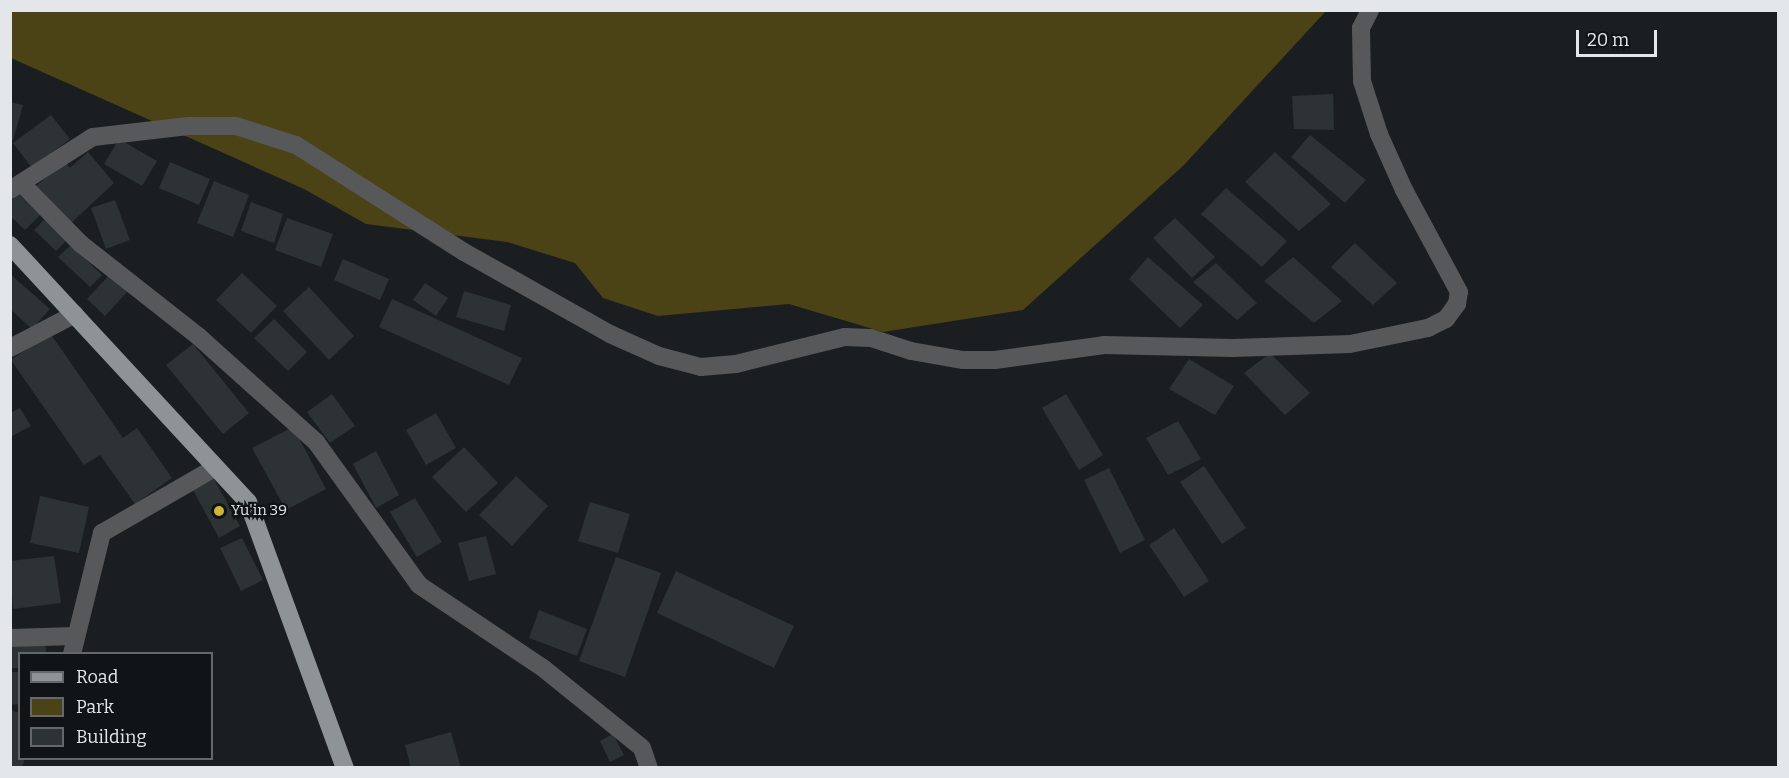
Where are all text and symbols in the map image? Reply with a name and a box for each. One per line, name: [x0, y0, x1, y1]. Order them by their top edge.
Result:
scale bar: [1579, 18, 1660, 56]
text: 20 m: [1587, 29, 1629, 51]
place label: Yu'in 39: [231, 502, 287, 520]
marker: Yu'in 39: [212, 504, 226, 518]
legend: [18, 652, 213, 760]
text: Road: [76, 666, 118, 688]
text: Park: [76, 696, 114, 718]
text: Building: [76, 726, 147, 748]

